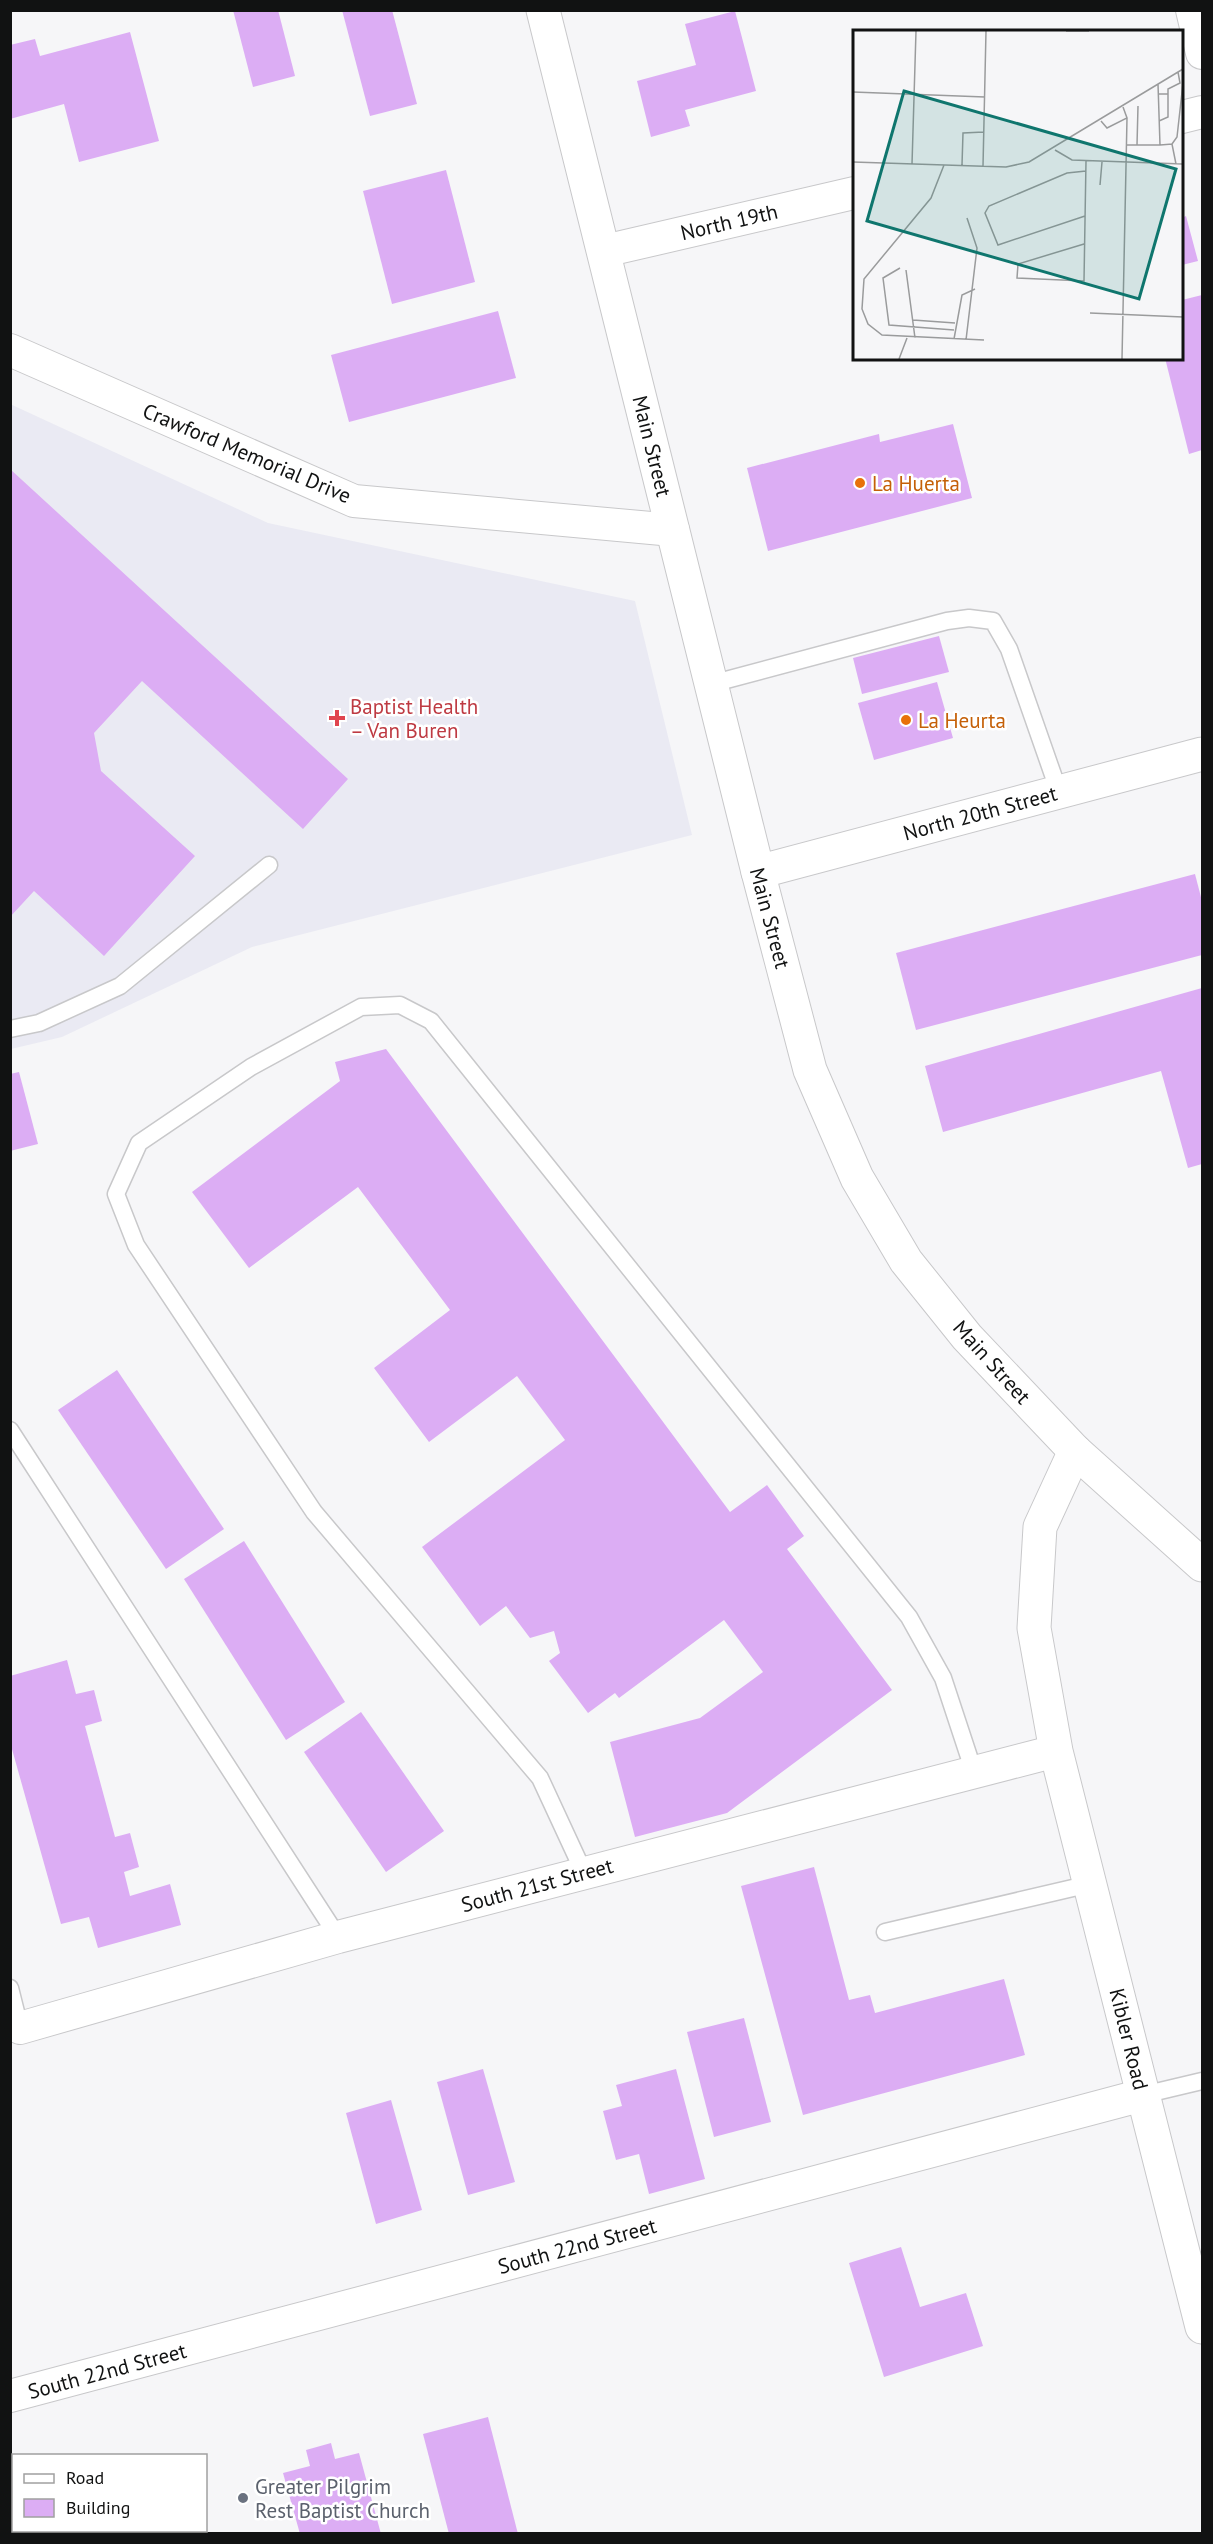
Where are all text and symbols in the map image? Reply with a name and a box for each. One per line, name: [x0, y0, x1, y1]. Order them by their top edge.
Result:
inset map: [853, 30, 1183, 360]
street label: North 19th: [678, 198, 780, 246]
street label: Main Street: [626, 393, 678, 499]
street label: Crawford Memorial Drive: [139, 397, 355, 509]
place label: La Huerta: [872, 470, 960, 497]
marker: La Huerta: [853, 476, 867, 490]
place label: Baptist Health – Van Buren: [350, 693, 478, 744]
place label: La Heurta: [918, 707, 1006, 734]
marker: Baptist Health – Van Buren: [328, 709, 346, 727]
marker: La Heurta: [899, 713, 913, 727]
street label: North 20th Street: [900, 779, 1060, 847]
street label: Main Street: [744, 865, 796, 971]
street label: Main Street: [947, 1315, 1037, 1409]
street label: South 21st Street: [458, 1852, 616, 1918]
street label: Kibler Road: [1103, 1985, 1155, 2093]
street label: South 22nd Street: [495, 2212, 659, 2280]
street label: South 22nd Street: [25, 2337, 189, 2405]
legend: [12, 2454, 207, 2532]
text: Road: [66, 2466, 104, 2489]
place label: Greater Pilgrim Rest Baptist Church: [255, 2473, 430, 2524]
marker: Greater Pilgrim Rest Baptist Church: [236, 2491, 250, 2505]
text: Building: [66, 2496, 130, 2519]

